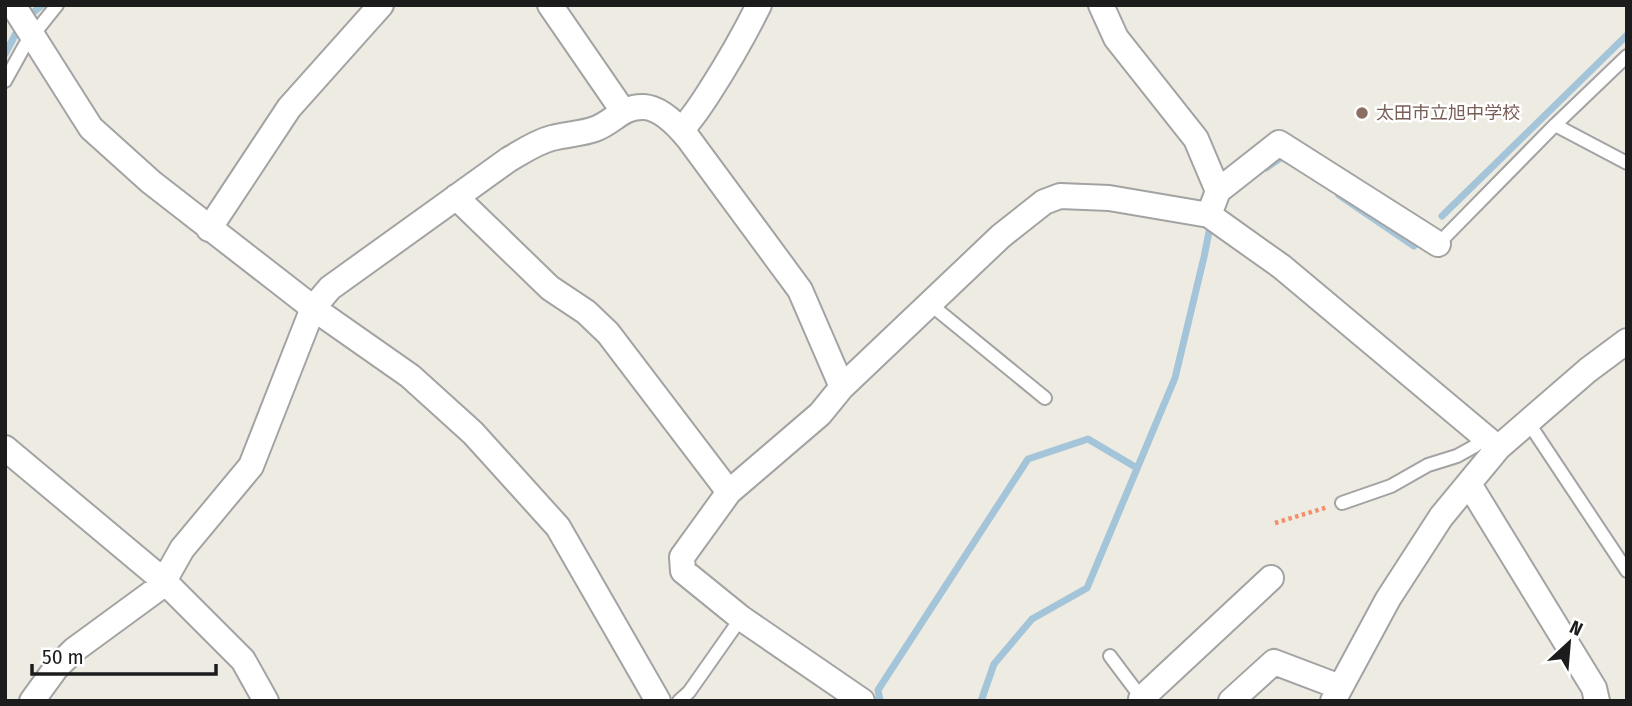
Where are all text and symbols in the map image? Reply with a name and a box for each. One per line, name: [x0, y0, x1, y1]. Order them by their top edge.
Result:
place label: 太田市立旭中学校: [1376, 102, 1520, 124]
marker: 太田市立旭中学校: [1354, 105, 1370, 121]
north arrow: [1534, 608, 1604, 678]
text: N: [1566, 615, 1586, 641]
scale bar: [32, 632, 215, 676]
text: 50 m: [42, 644, 84, 670]

